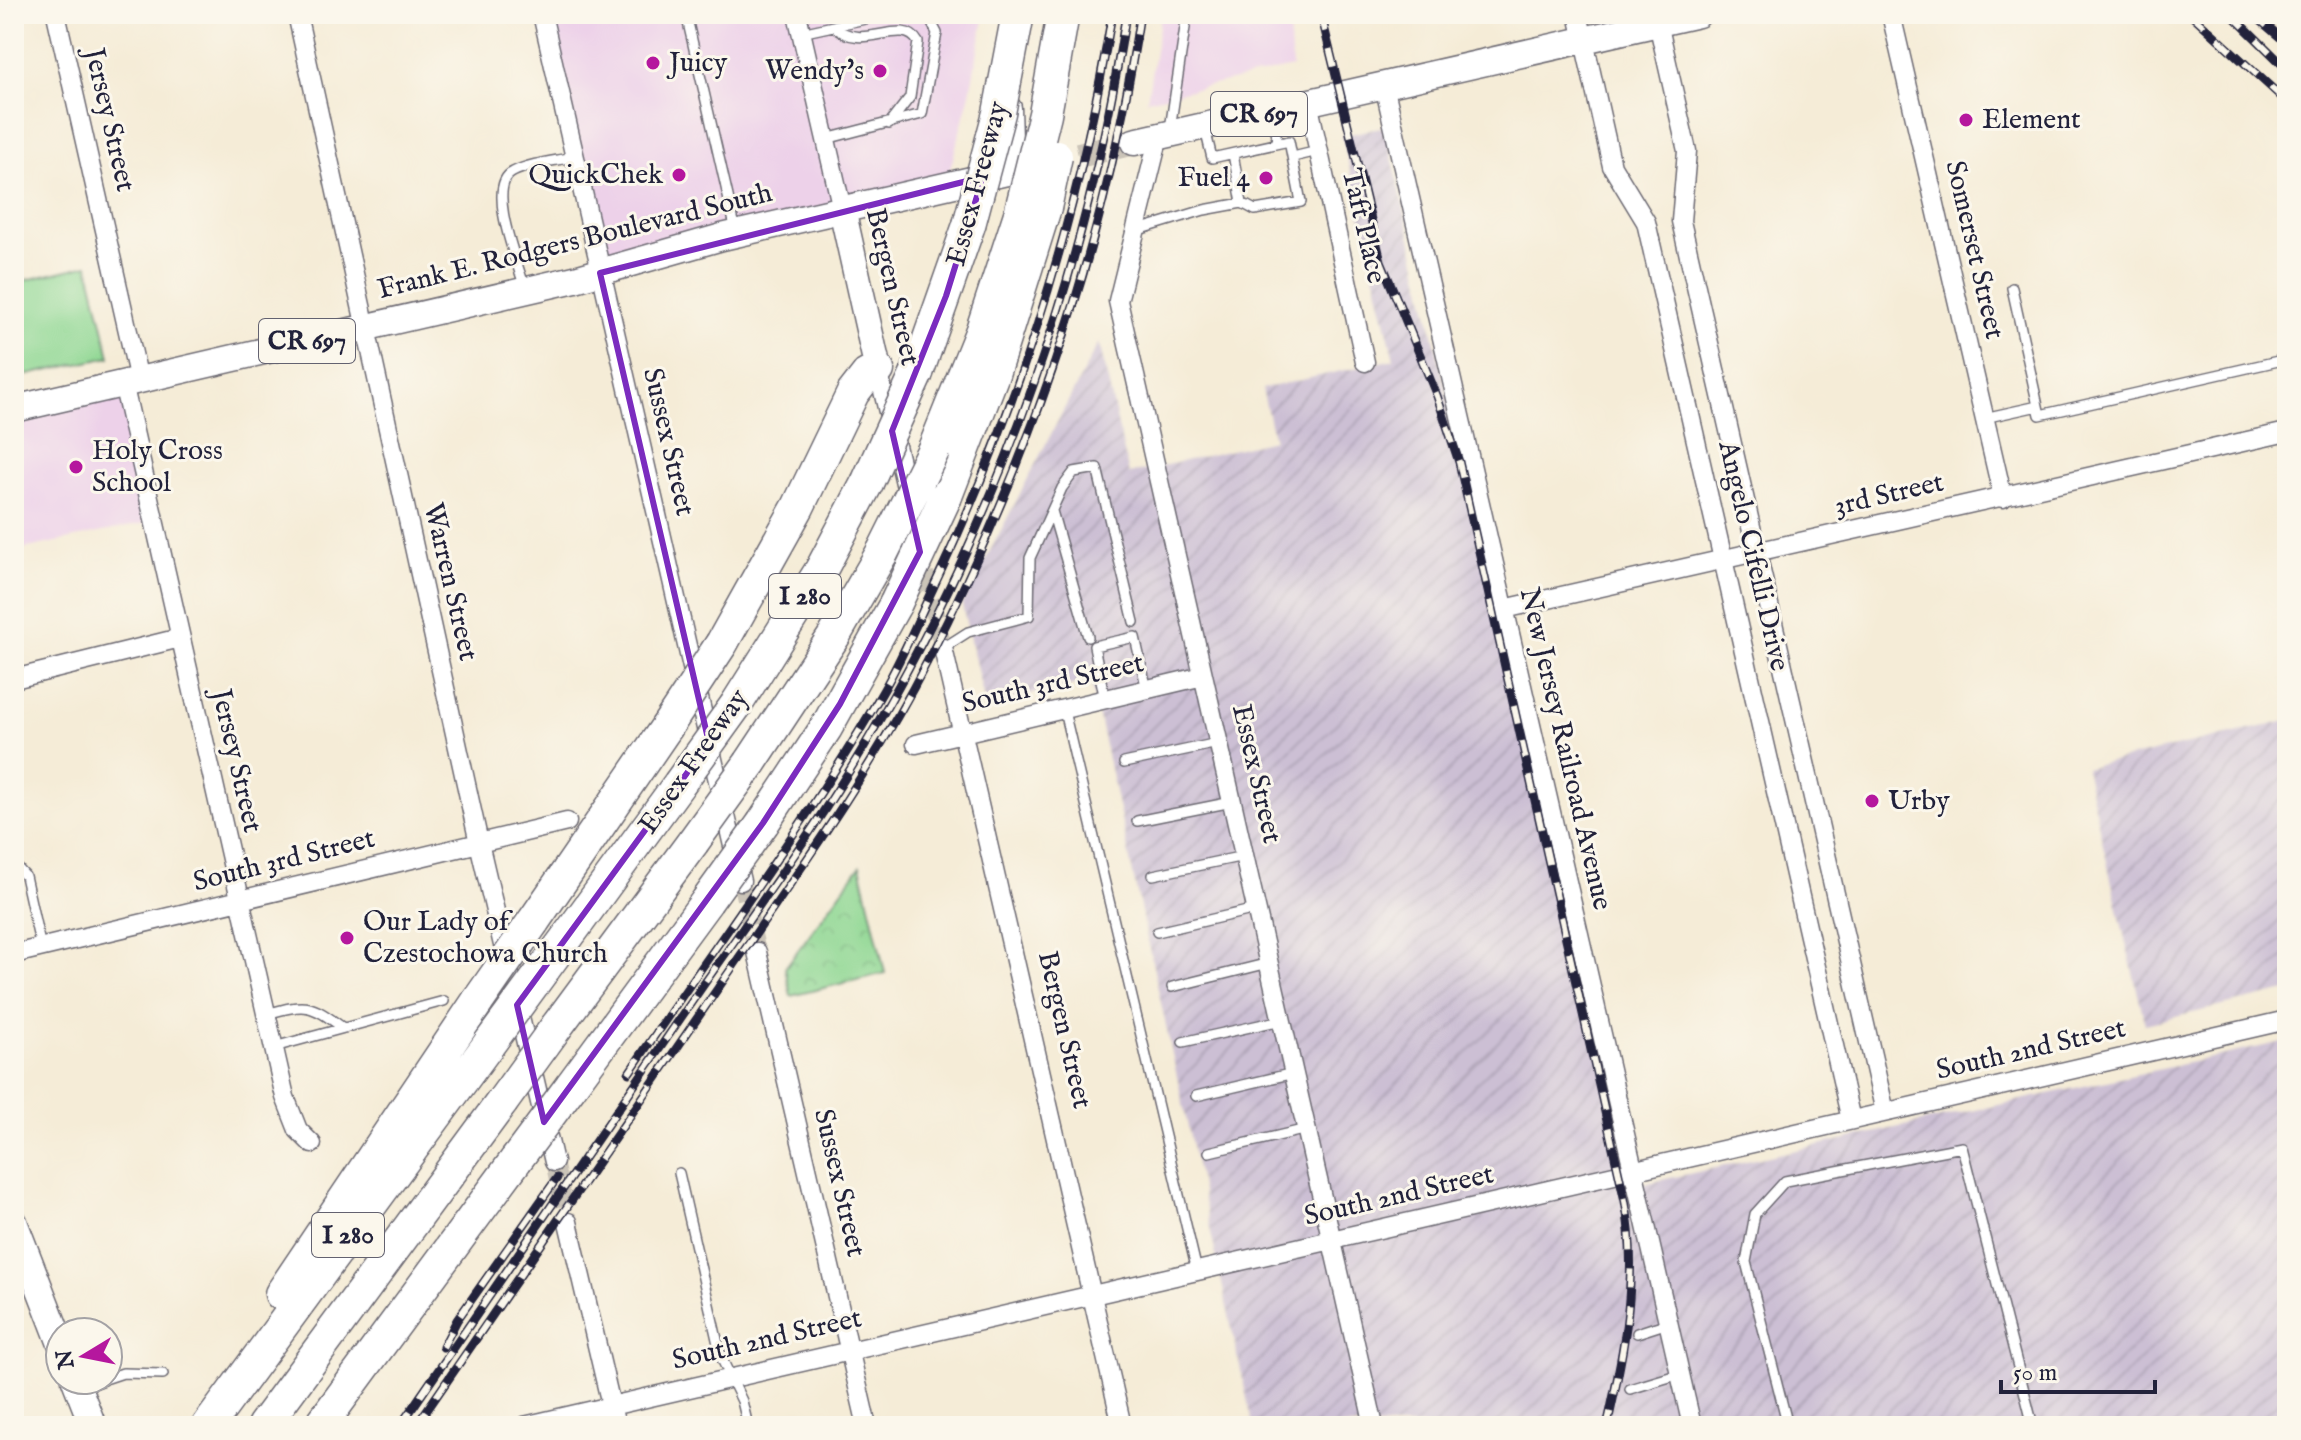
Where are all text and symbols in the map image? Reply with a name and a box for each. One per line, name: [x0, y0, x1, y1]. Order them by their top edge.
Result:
street label: Jersey Street: [75, 42, 143, 195]
place label: Juicy: [666, 46, 728, 81]
marker: Juicy: [644, 54, 662, 72]
place label: Wendy's: [765, 54, 864, 89]
marker: Wendy's: [871, 62, 889, 80]
road number: CR 697: [1211, 92, 1307, 136]
street label: Essex Freeway: [939, 98, 1017, 270]
place label: Element: [1982, 103, 2081, 138]
marker: Element: [1957, 111, 1975, 129]
street label: Somerset Street: [1936, 157, 2012, 343]
place label: QuickChek: [528, 158, 664, 193]
place label: Fuel 4: [1178, 161, 1250, 196]
street label: Taft Place: [1333, 165, 1393, 287]
marker: QuickChek: [670, 166, 688, 184]
marker: Fuel 4: [1257, 169, 1275, 187]
street label: Frank E. Rodgers Boulevard South: [374, 176, 776, 308]
street label: Bergen Street: [857, 205, 927, 369]
road number: CR 697: [259, 319, 355, 363]
street label: Sussex Street: [634, 365, 702, 520]
place label: Holy Cross School: [92, 434, 223, 501]
street label: Angelo Cifelli Drive: [1709, 437, 1797, 675]
marker: Holy Cross School: [67, 458, 85, 476]
street label: 3rd Street: [1831, 465, 1948, 525]
street label: Warren Street: [415, 500, 485, 665]
road number: I 280: [769, 574, 841, 618]
street label: New Jersey Railroad Avenue: [1511, 584, 1619, 914]
street label: South 3rd Street: [959, 646, 1148, 722]
street label: Jersey Street: [202, 683, 270, 836]
street label: Essex Freeway: [631, 683, 757, 841]
street label: Essex Street: [1223, 701, 1289, 847]
place label: Urby: [1888, 784, 1950, 819]
marker: Urby: [1863, 792, 1881, 810]
street label: South 3rd Street: [190, 821, 379, 900]
place label: Our Lady of Czestochowa Church: [363, 905, 608, 972]
marker: Our Lady of Czestochowa Church: [338, 929, 356, 947]
street label: Bergen Street: [1029, 948, 1099, 1112]
street label: South 2nd Street: [1933, 1011, 2129, 1089]
street label: Sussex Street: [805, 1106, 873, 1261]
street label: South 2nd Street: [1301, 1157, 1497, 1235]
road number: I 280: [312, 1213, 384, 1257]
street label: South 2nd Street: [669, 1301, 865, 1379]
north arrow: [44, 1316, 124, 1396]
scale bar: [2001, 1344, 2155, 1394]
text: N: [51, 1347, 82, 1372]
text: 50 m: [2013, 1358, 2057, 1389]

